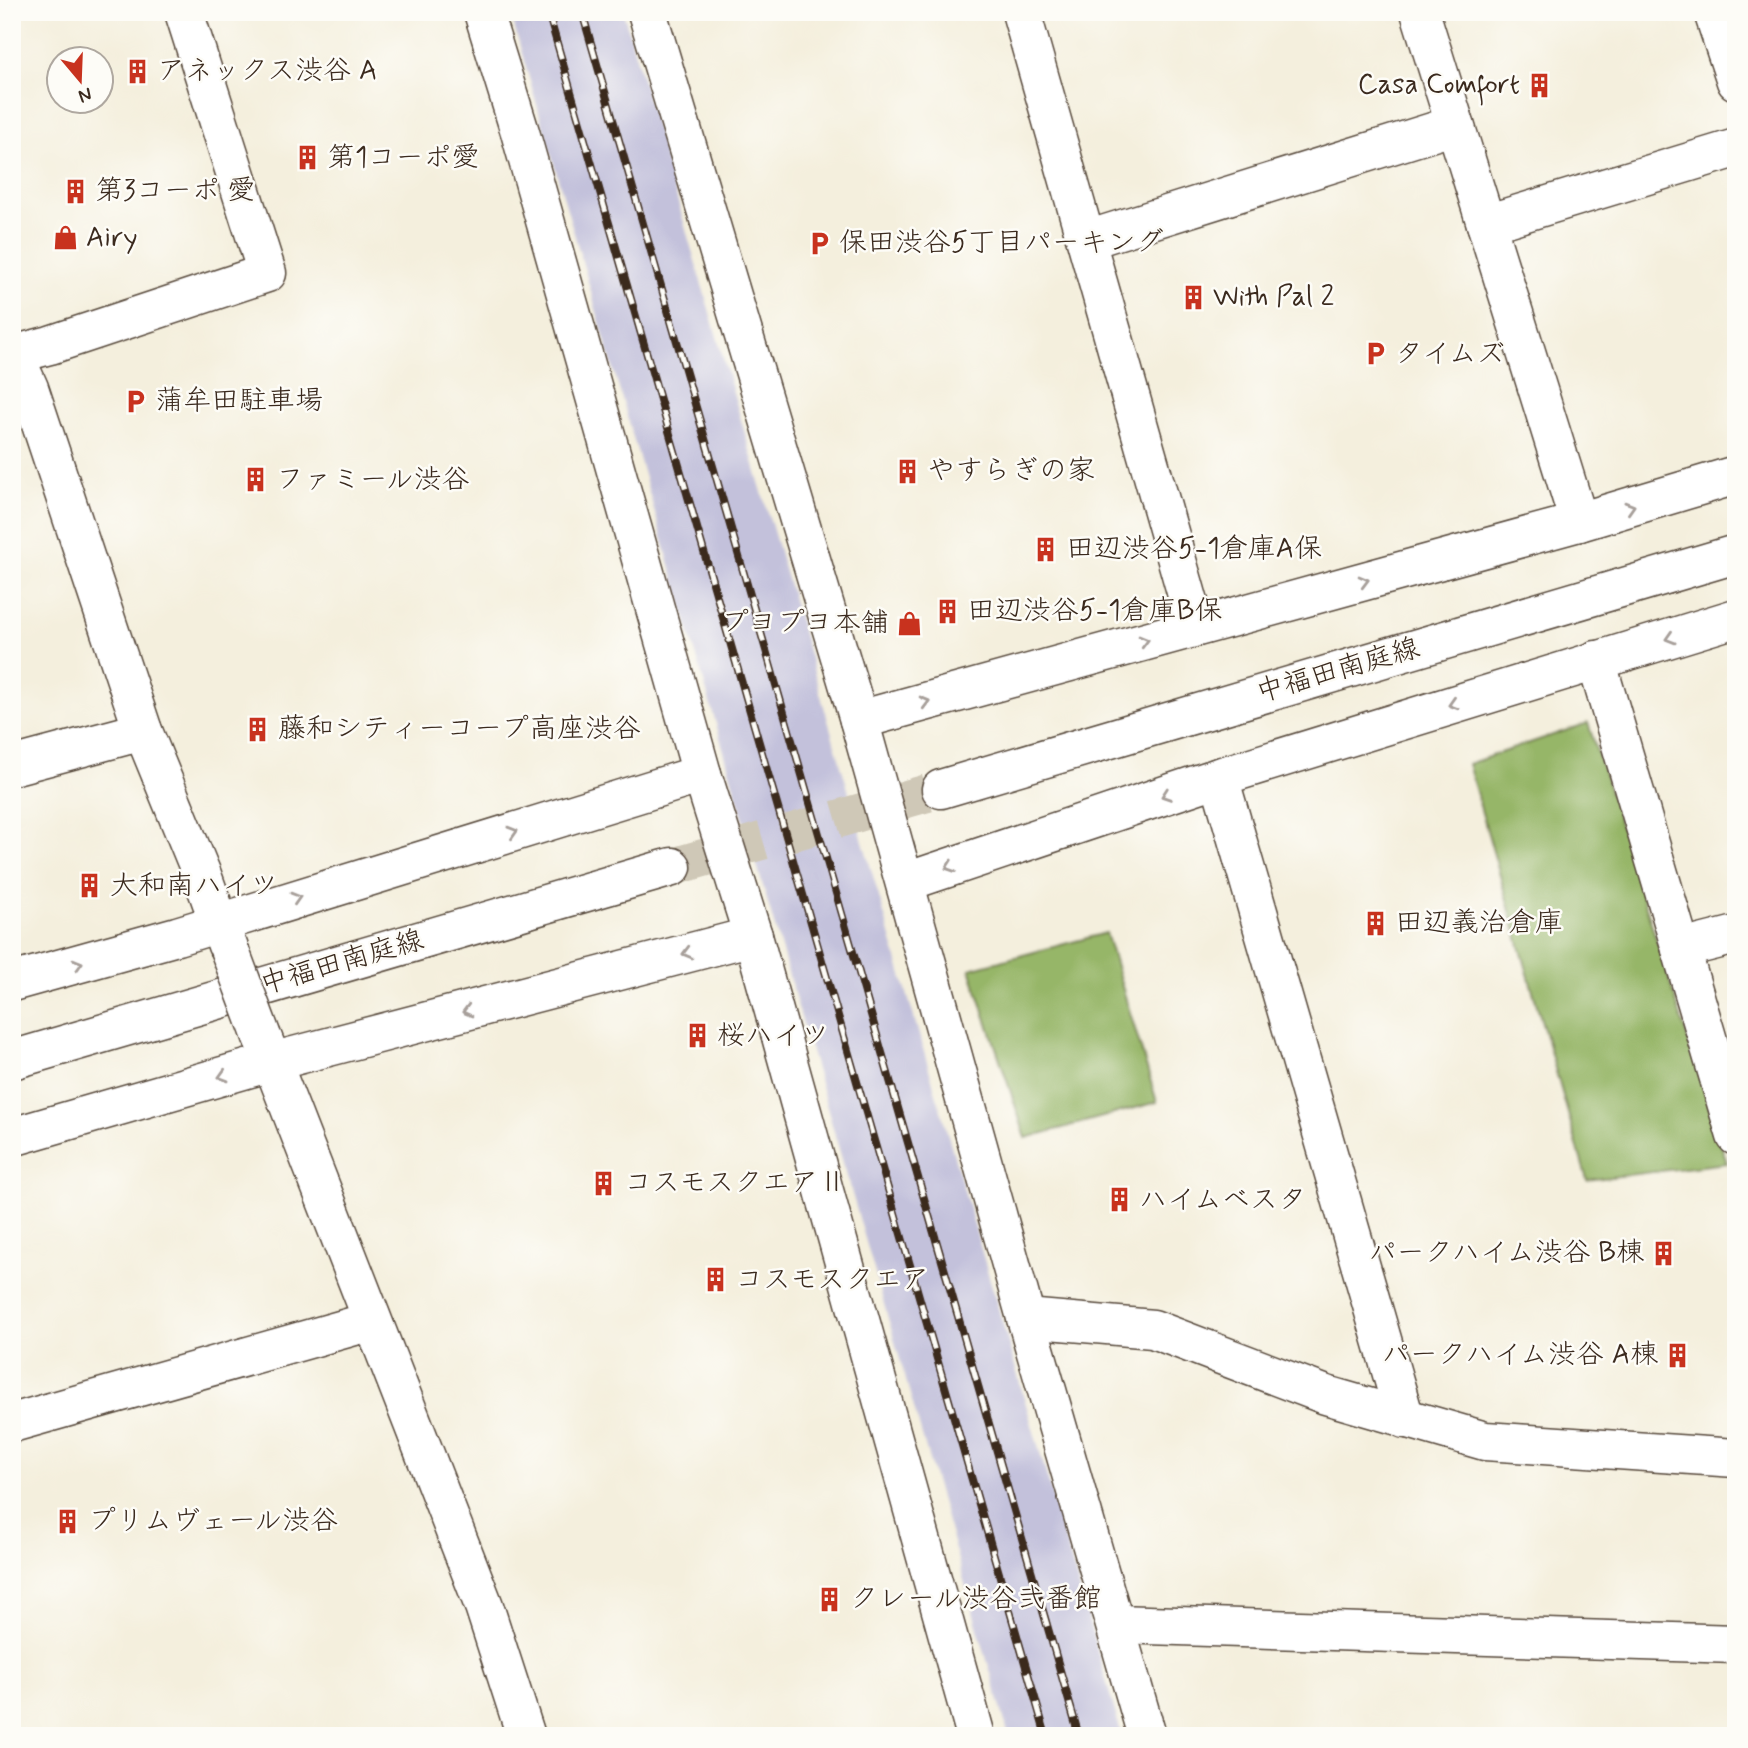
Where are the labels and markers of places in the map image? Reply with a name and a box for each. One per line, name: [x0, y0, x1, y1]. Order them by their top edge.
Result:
place label: アネックス渋谷 A: [157, 53, 377, 90]
building icon: アネックス渋谷 A: [123, 57, 151, 85]
place label: Casa Comfort: [1358, 67, 1520, 106]
building icon: Casa Comfort: [1526, 71, 1554, 99]
place label: 第1コーポ愛: [327, 140, 480, 177]
building icon: 第1コーポ愛: [293, 144, 321, 172]
place label: 第3コーポ 愛: [95, 173, 255, 210]
building icon: 第3コーポ 愛: [61, 177, 89, 205]
place label: Airy: [86, 220, 138, 257]
shop icon: Airy: [52, 224, 80, 252]
place label: 保田渋谷5丁目パーキング: [839, 225, 1164, 262]
parking icon: 保田渋谷5丁目パーキング: [805, 229, 833, 257]
place label: With Pal 2: [1213, 279, 1334, 316]
building icon: With Pal 2: [1179, 283, 1207, 311]
place label: タイムズ: [1395, 336, 1505, 373]
parking icon: タイムズ: [1361, 340, 1389, 368]
place label: 蒲牟田駐車場: [155, 383, 323, 420]
parking icon: 蒲牟田駐車場: [121, 387, 149, 415]
place label: やすらぎの家: [927, 453, 1095, 490]
building icon: やすらぎの家: [893, 457, 921, 485]
place label: ファミール渋谷: [276, 462, 470, 499]
building icon: ファミール渋谷: [242, 466, 270, 494]
place label: 田辺渋谷5-1倉庫A保: [1066, 531, 1322, 568]
building icon: 田辺渋谷5-1倉庫A保: [1032, 535, 1060, 563]
place label: 田辺渋谷5-1倉庫B保: [967, 593, 1223, 630]
building icon: 田辺渋谷5-1倉庫B保: [933, 597, 961, 625]
place label: プヨプヨ本舗: [721, 605, 889, 642]
shop icon: プヨプヨ本舗: [895, 609, 923, 637]
place label: 藤和シティーコープ高座渋谷: [278, 711, 641, 748]
building icon: 藤和シティーコープ高座渋谷: [244, 715, 272, 743]
place label: 大和南ハイツ: [110, 868, 278, 905]
building icon: 大和南ハイツ: [76, 872, 104, 900]
place label: 田辺義治倉庫: [1395, 905, 1563, 942]
building icon: 田辺義治倉庫: [1361, 909, 1389, 937]
place label: 桜ハイツ: [717, 1018, 829, 1055]
building icon: 桜ハイツ: [683, 1022, 711, 1050]
place label: コスモスクエアⅡ: [624, 1165, 846, 1202]
building icon: コスモスクエアⅡ: [590, 1169, 618, 1197]
place label: ハイムベスタ: [1139, 1182, 1306, 1219]
building icon: ハイムベスタ: [1105, 1186, 1133, 1214]
place label: パークハイム渋谷 B棟: [1368, 1235, 1644, 1272]
building icon: パークハイム渋谷 B棟: [1650, 1239, 1678, 1267]
place label: コスモスクエア: [735, 1262, 929, 1299]
building icon: コスモスクエア: [701, 1266, 729, 1294]
place label: パークハイム渋谷 A棟: [1382, 1337, 1658, 1374]
building icon: パークハイム渋谷 A棟: [1664, 1341, 1692, 1369]
place label: プリムヴェール渋谷: [88, 1503, 338, 1540]
building icon: プリムヴェール渋谷: [54, 1507, 82, 1535]
place label: クレール渋谷弐番館: [850, 1581, 1101, 1618]
building icon: クレール渋谷弐番館: [816, 1585, 844, 1613]

